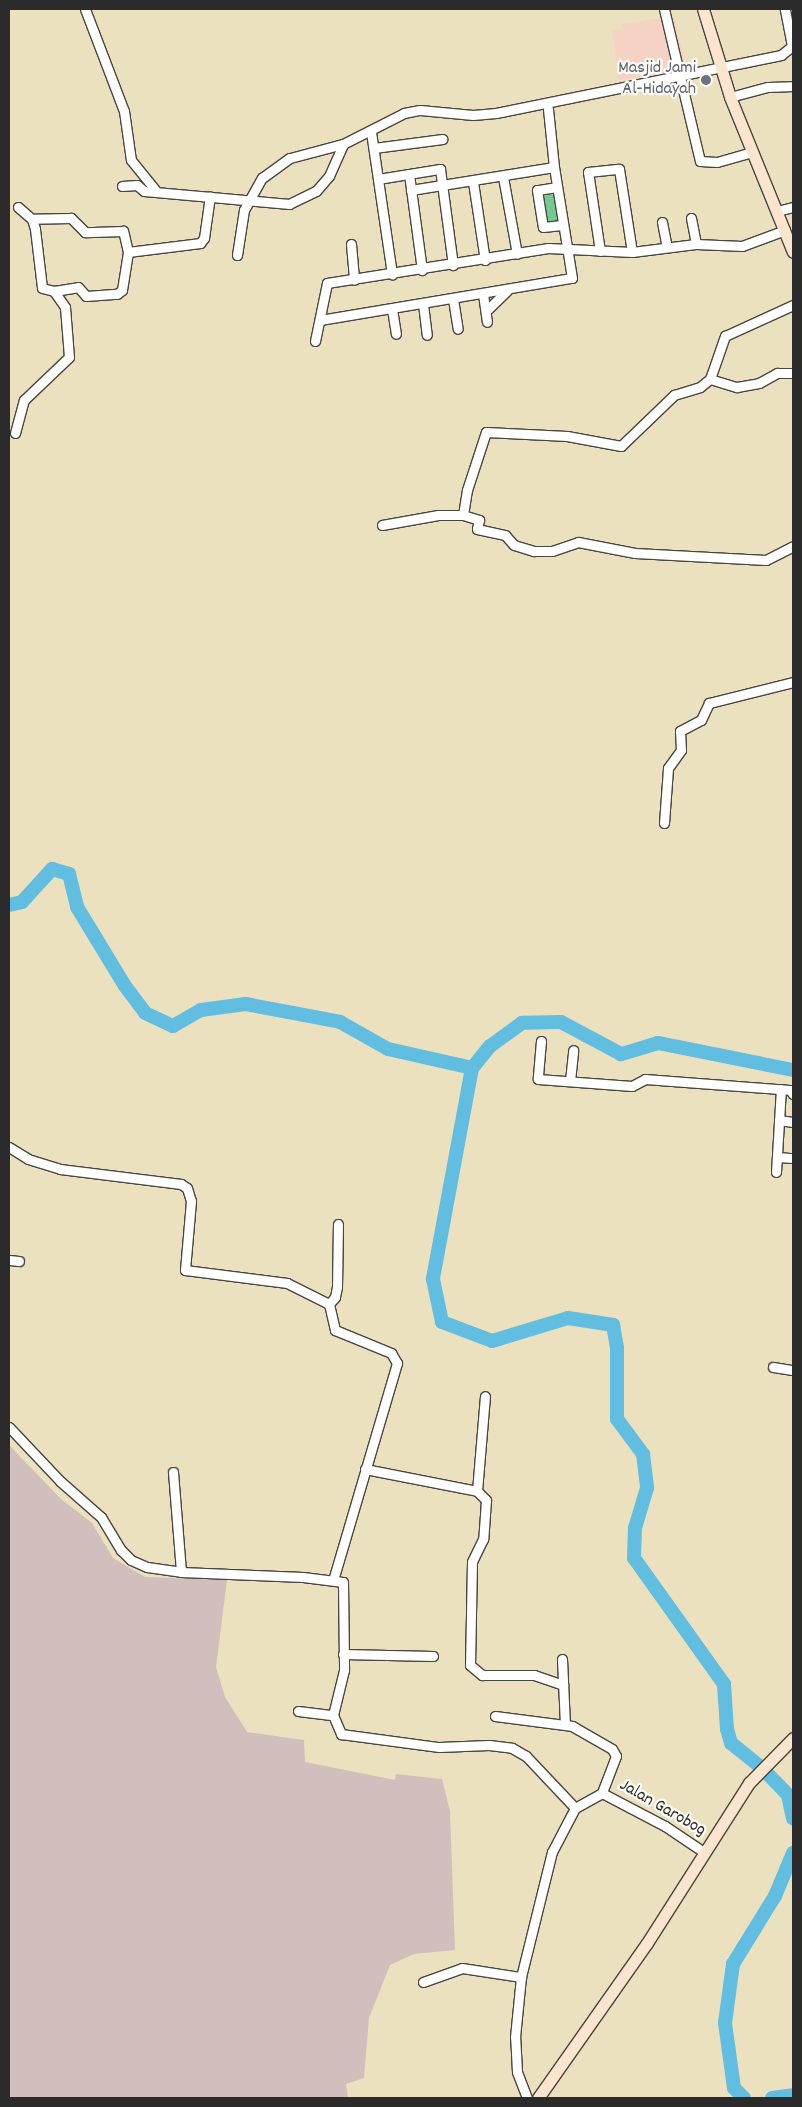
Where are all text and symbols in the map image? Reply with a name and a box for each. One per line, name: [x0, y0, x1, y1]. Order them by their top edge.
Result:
place label: Masjid Jami Al-Hidayah: [618, 59, 696, 102]
marker: Masjid Jami Al-Hidayah: [700, 74, 712, 86]
street label: Jalan Garobog: [615, 1776, 709, 1842]

